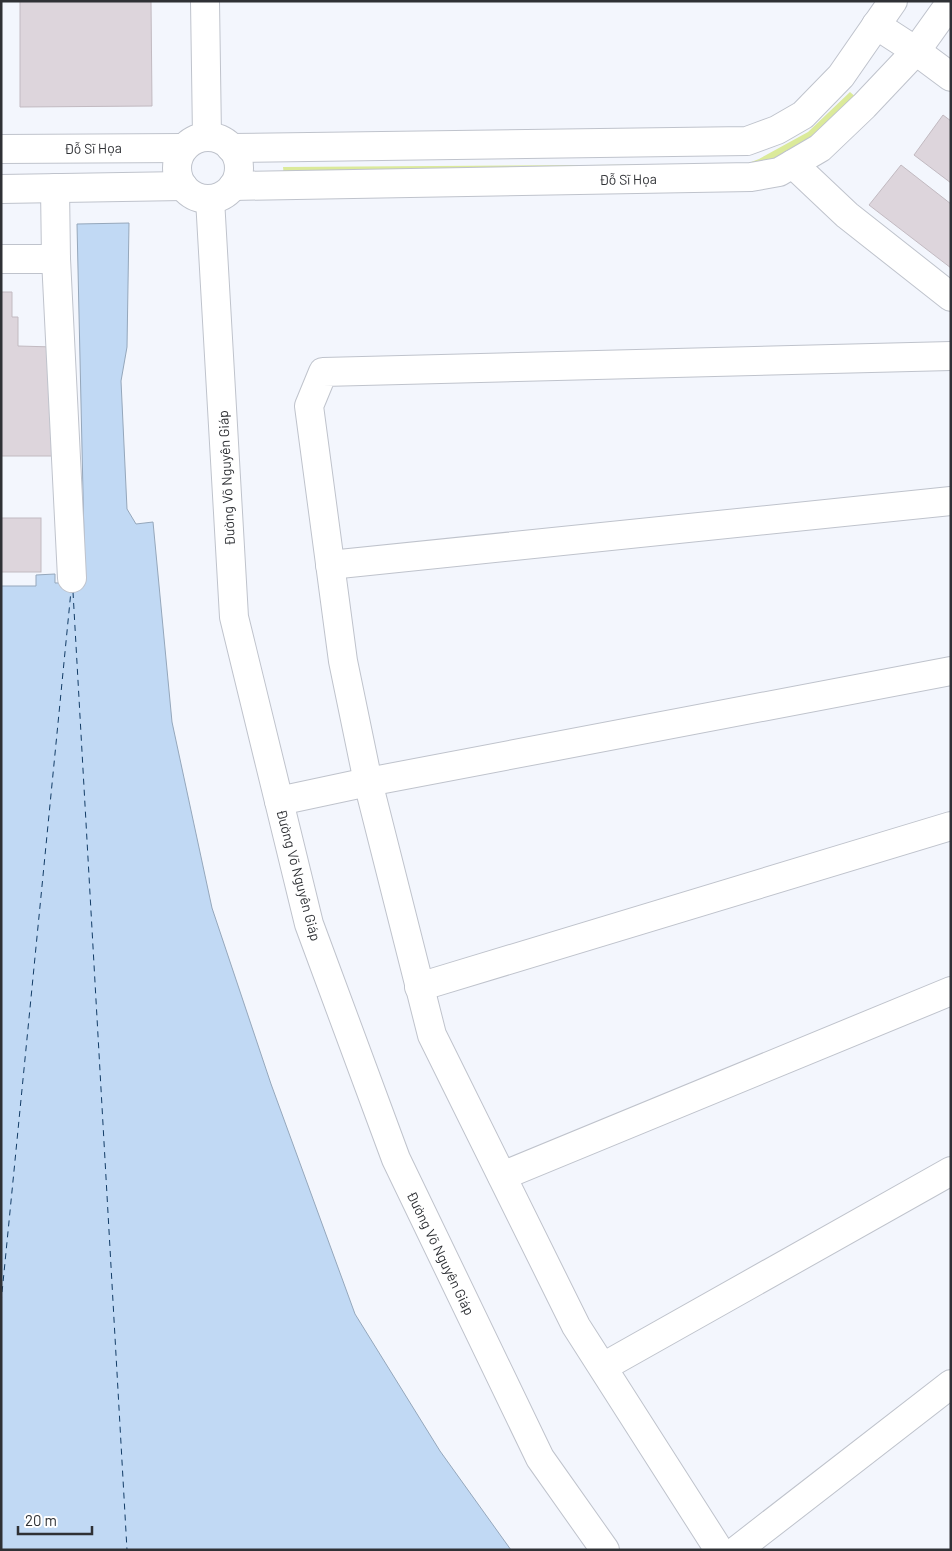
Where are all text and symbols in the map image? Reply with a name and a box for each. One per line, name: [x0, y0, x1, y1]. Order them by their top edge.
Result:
street label: Đỗ Sĩ Họa: [64, 139, 122, 157]
street label: Đỗ Sĩ Họa: [599, 170, 657, 188]
street label: Đường Võ Nguyên Giáp: [214, 410, 238, 546]
street label: Đường Võ Nguyên Giáp: [273, 807, 325, 943]
street label: Đường Võ Nguyên Giáp: [404, 1188, 478, 1318]
scale bar: [18, 1504, 91, 1536]
text: 20 m: [25, 1511, 57, 1529]

